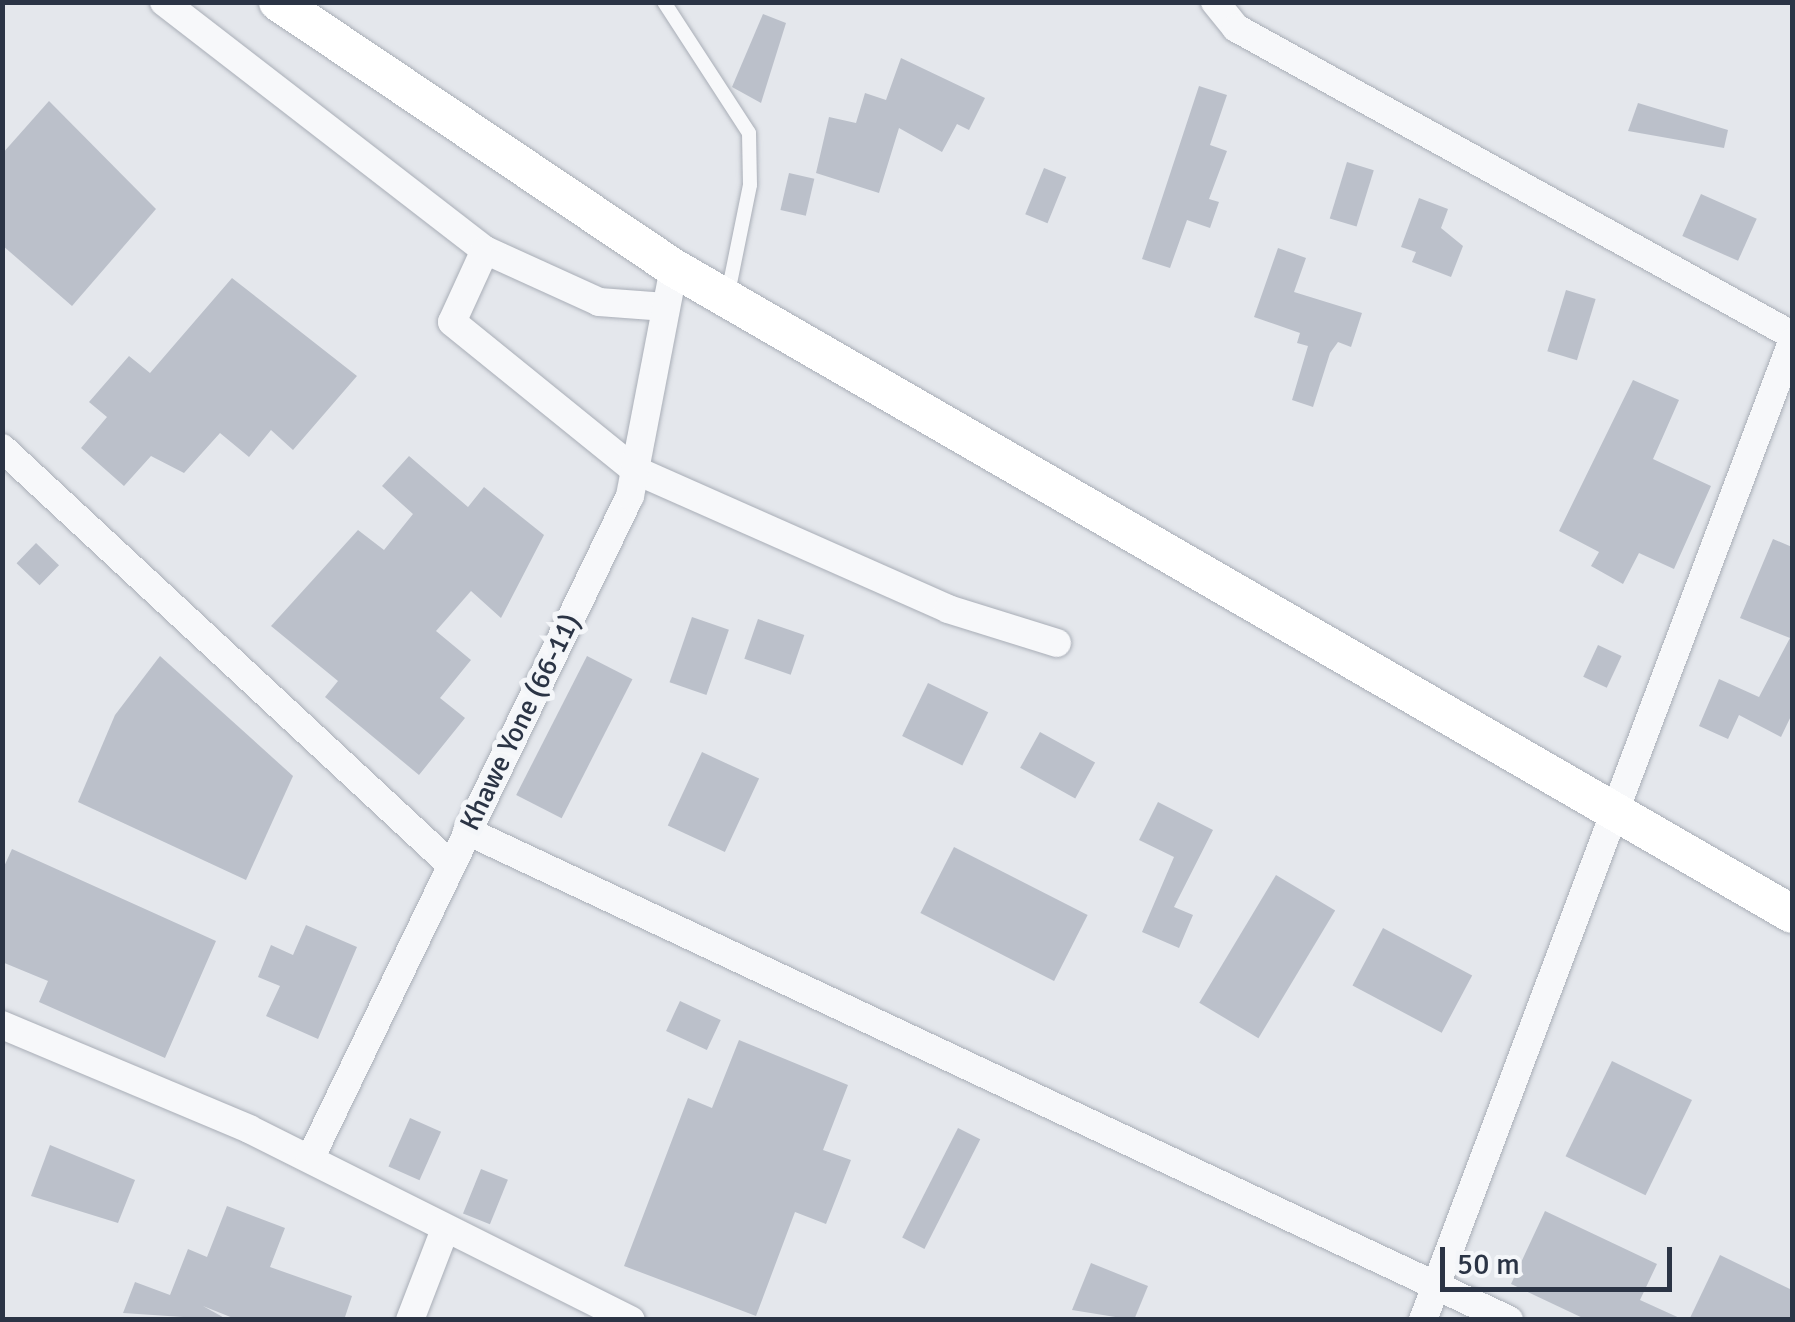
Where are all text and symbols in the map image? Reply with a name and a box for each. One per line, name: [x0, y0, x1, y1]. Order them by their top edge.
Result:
street label: Khawe Yone (66-11): [453, 608, 587, 836]
scale bar: [1445, 1227, 1678, 1289]
text: 50 m: [1457, 1246, 1520, 1283]

